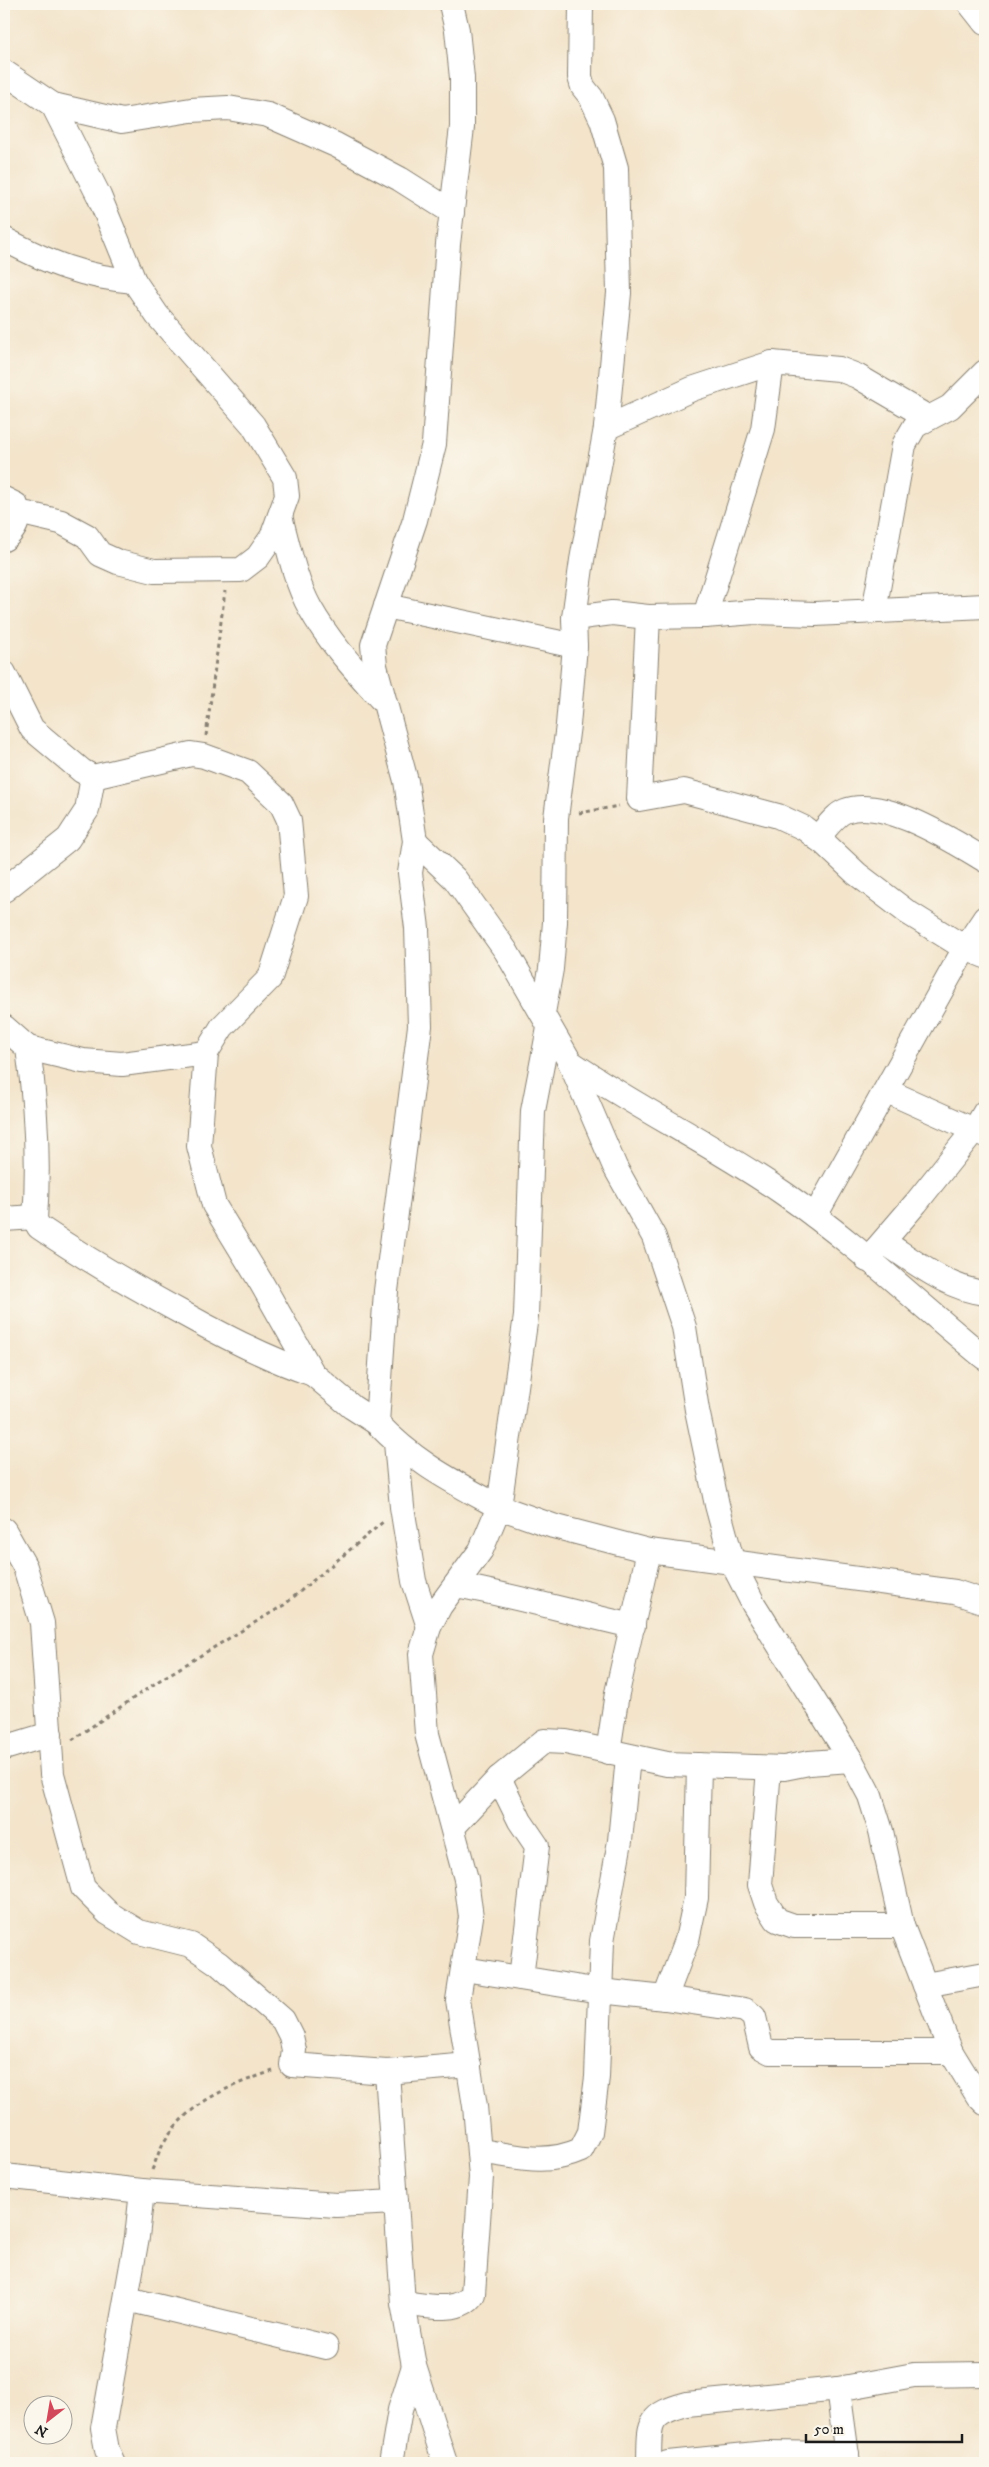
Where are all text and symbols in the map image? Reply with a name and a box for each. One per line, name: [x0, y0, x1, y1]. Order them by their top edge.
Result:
north arrow: [22, 2394, 72, 2444]
scale bar: [806, 2412, 963, 2444]
text: N: [32, 2419, 51, 2441]
text: 50 m: [814, 2420, 844, 2439]

